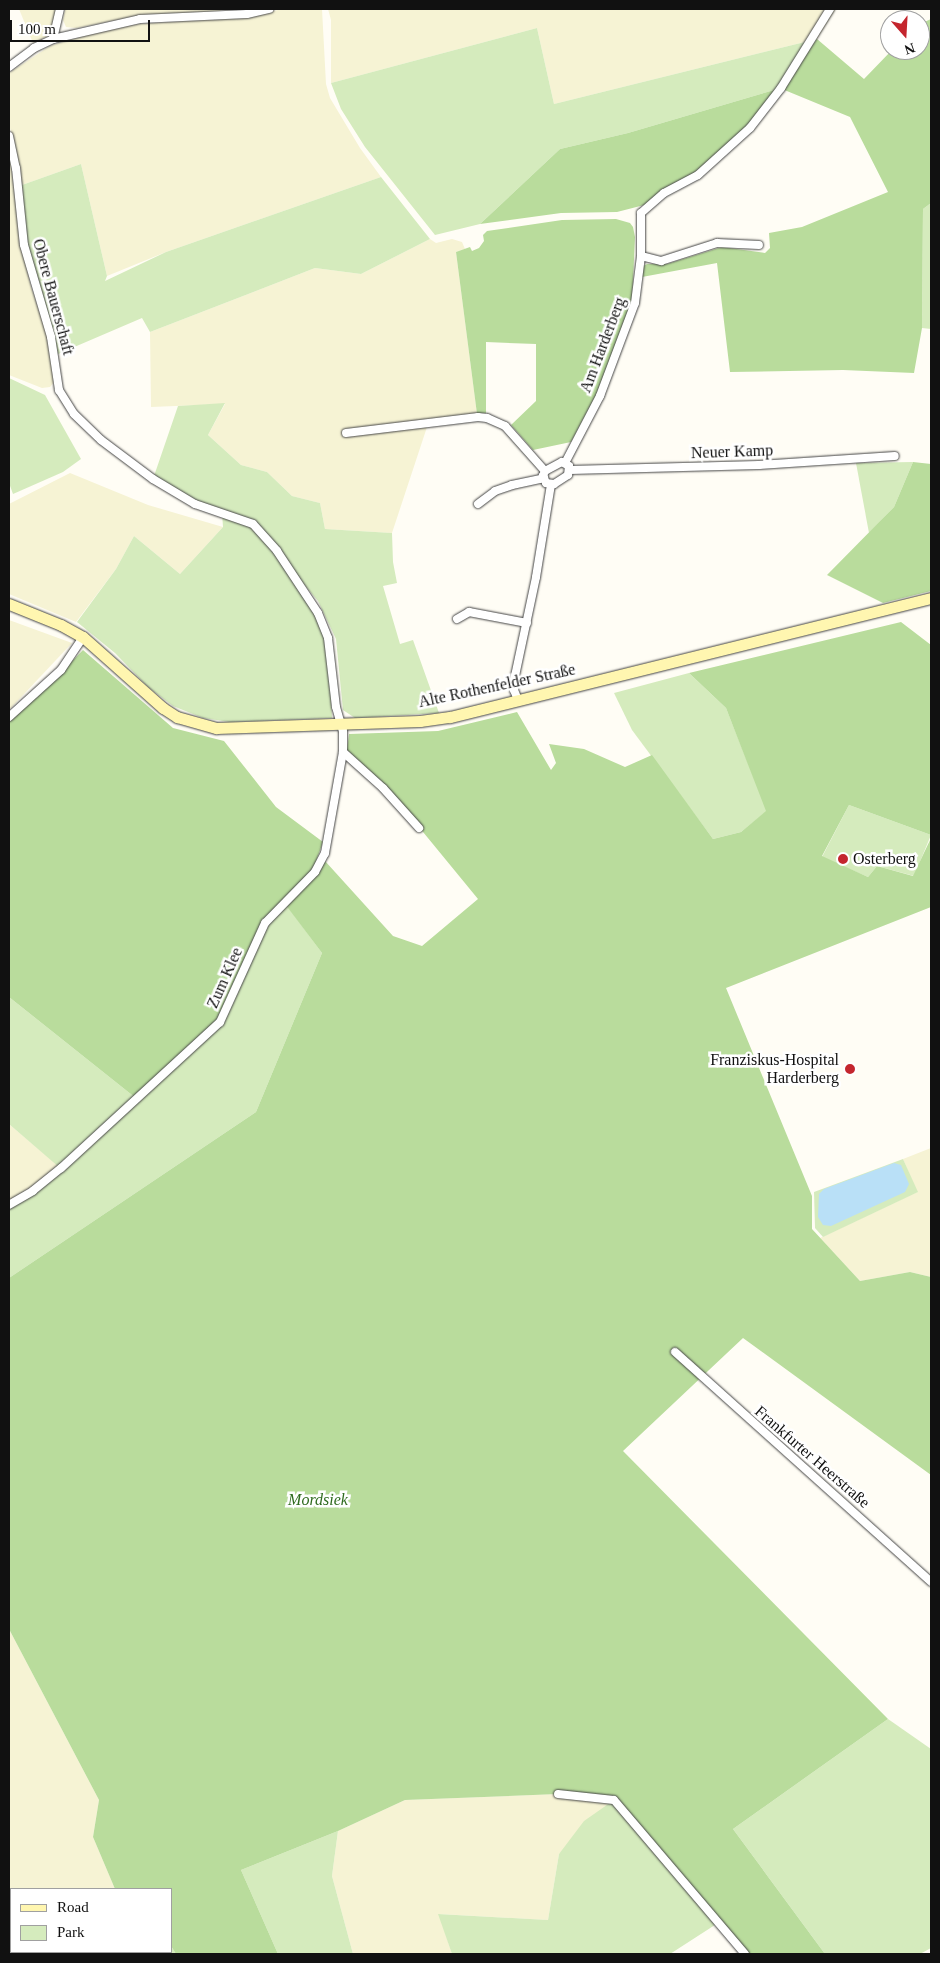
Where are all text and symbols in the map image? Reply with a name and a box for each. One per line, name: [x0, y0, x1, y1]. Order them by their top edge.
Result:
scale bar: [12, 10, 152, 42]
north arrow: [880, 10, 930, 60]
text: 100 m: [18, 21, 56, 37]
text: N: [902, 40, 917, 57]
street label: Obere Bauerschaft: [28, 237, 78, 357]
street label: Am Harderberg: [576, 295, 630, 395]
street label: Neuer Kamp: [691, 441, 773, 463]
street label: Alte Rothenfelder Straße: [417, 660, 577, 712]
place label: Osterberg: [853, 849, 916, 869]
marker: Osterberg: [837, 853, 849, 865]
street label: Zum Klee: [203, 945, 247, 1011]
place label: Franziskus-Hospital Harderberg: [710, 1050, 839, 1088]
marker: Franziskus-Hospital Harderberg: [843, 1062, 857, 1076]
street label: Frankfurter Heerstraße: [751, 1402, 873, 1512]
park label: Mordsiek: [288, 1490, 348, 1510]
legend: [10, 1888, 172, 1953]
text: Road: [57, 1899, 89, 1915]
text: Park: [57, 1924, 85, 1940]

